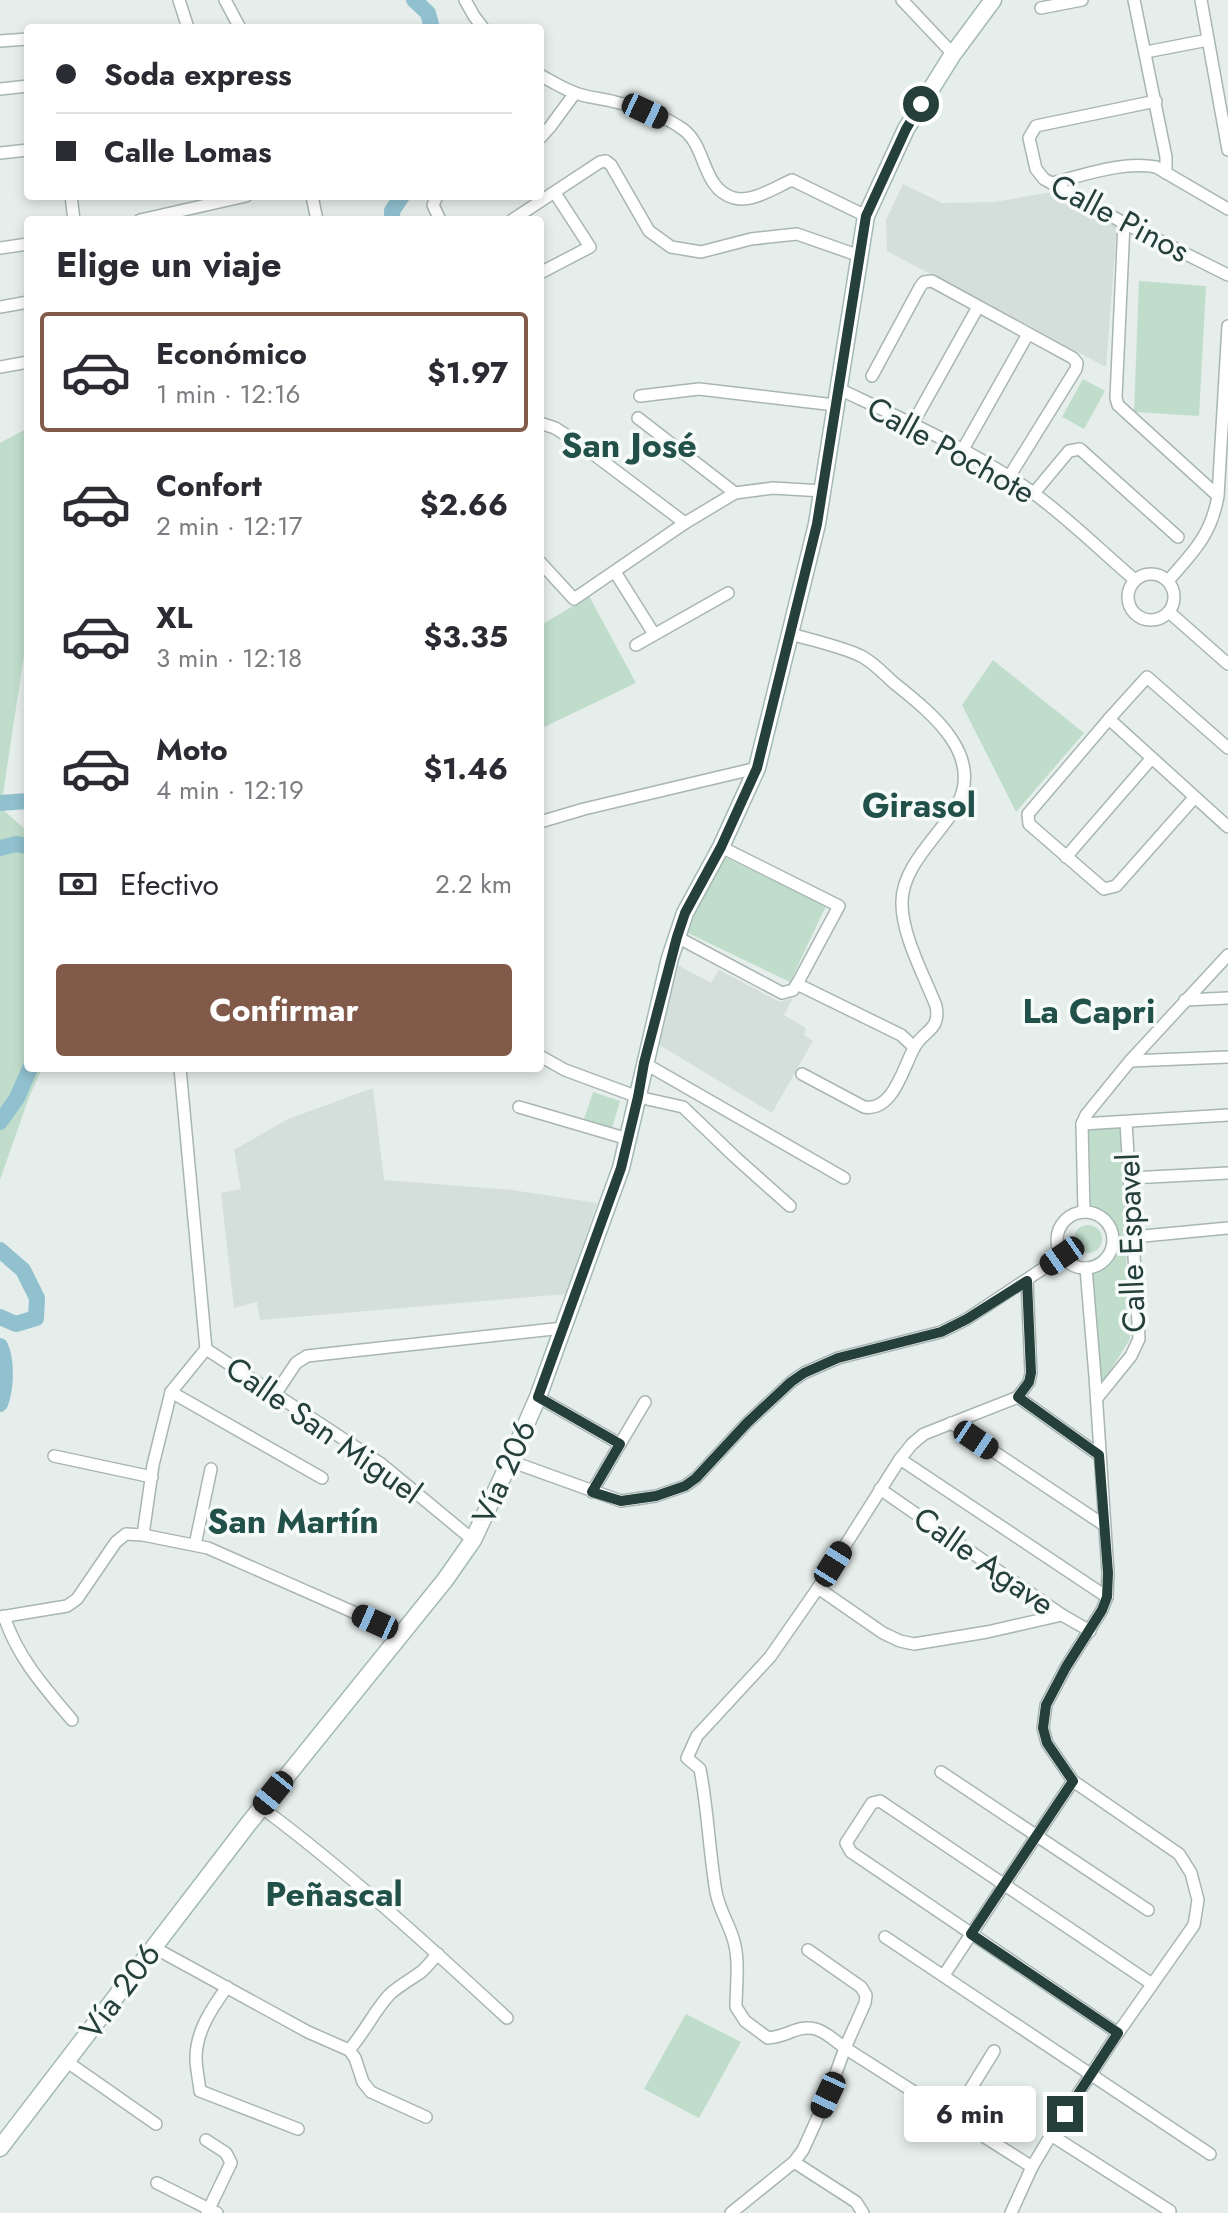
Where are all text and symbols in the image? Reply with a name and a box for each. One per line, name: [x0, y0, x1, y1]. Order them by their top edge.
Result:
text: Soda express: [104, 53, 292, 96]
route start: [903, 86, 939, 122]
car: [618, 90, 672, 132]
text: Calle Lomas: [104, 130, 272, 173]
street label: Calle Pinos: [1042, 162, 1198, 274]
text: Elige un viaje: [56, 238, 282, 290]
text: Económico: [156, 332, 307, 375]
icon: car: [60, 336, 132, 408]
text: $1.97: [427, 351, 508, 394]
text: 1 min · 12:16: [156, 375, 301, 413]
street label: Calle Pochote: [859, 385, 1043, 515]
district label: San José: [561, 421, 697, 470]
text: Confort: [156, 464, 262, 507]
icon: car: [60, 468, 132, 540]
text: $2.66: [420, 483, 508, 526]
text: 2 min · 12:17: [156, 507, 302, 545]
text: XL: [156, 596, 192, 639]
icon: car: [60, 600, 132, 672]
text: $3.35: [424, 615, 508, 658]
text: 3 min · 12:18: [156, 639, 302, 677]
text: Moto: [156, 728, 228, 771]
icon: car: [60, 732, 132, 804]
text: $1.46: [423, 747, 508, 790]
text: 4 min · 12:19: [156, 771, 304, 809]
district label: Girasol: [862, 781, 976, 830]
icon: cash: [56, 862, 100, 906]
text: Efectivo: [120, 863, 219, 906]
text: 2.2 km: [435, 865, 512, 903]
button: Confirmar: [56, 964, 512, 1056]
district label: La Capri: [1023, 987, 1155, 1036]
street label: Calle Espavel: [1105, 1152, 1157, 1334]
car: [1035, 1232, 1089, 1280]
street label: Calle San Miguel: [216, 1345, 432, 1515]
street label: Vía 206: [461, 1412, 547, 1532]
car: [949, 1417, 1003, 1463]
street label: Calle Agave: [904, 1495, 1064, 1627]
district label: San Martín: [207, 1497, 379, 1546]
car: [810, 1537, 856, 1591]
car: [348, 1601, 402, 1643]
car: [249, 1767, 297, 1819]
district label: Peñascal: [265, 1870, 403, 1919]
street label: Vía 206: [68, 1933, 172, 2049]
car: [807, 2068, 849, 2122]
callout: 6 min: [905, 2086, 1037, 2142]
text: 6 min: [936, 2095, 1004, 2133]
route end: [1047, 2096, 1083, 2132]

